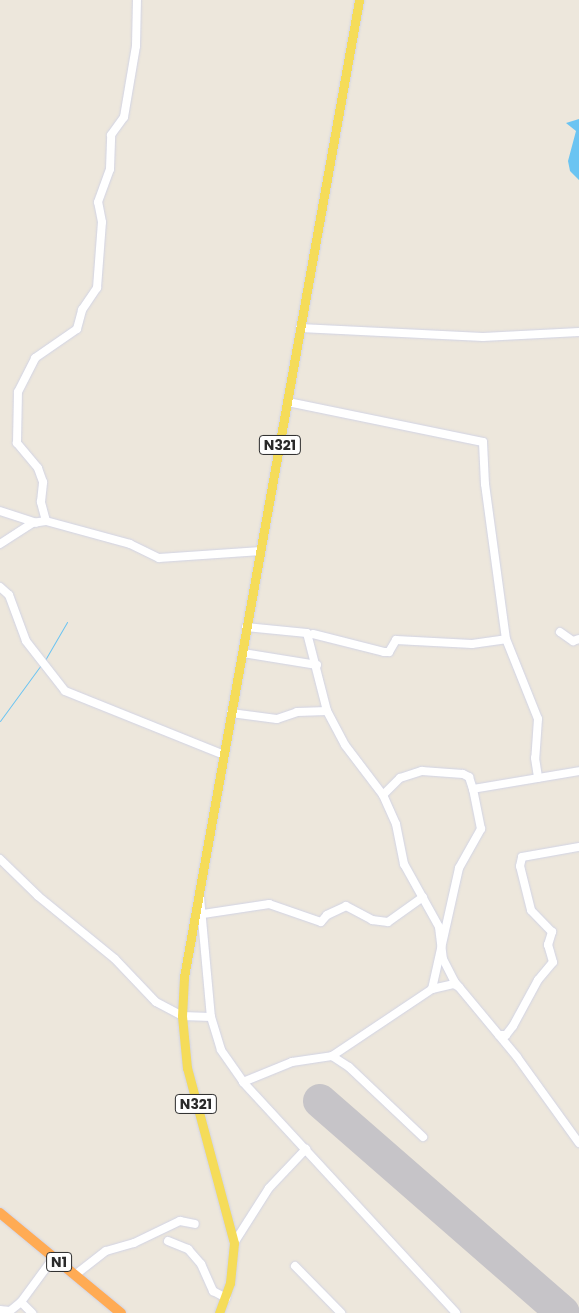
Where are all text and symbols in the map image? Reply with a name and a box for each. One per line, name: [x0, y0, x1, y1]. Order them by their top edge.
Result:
road number: N321: [259, 434, 301, 456]
road number: N321: [175, 1092, 217, 1116]
road number: N1: [45, 1250, 73, 1274]

